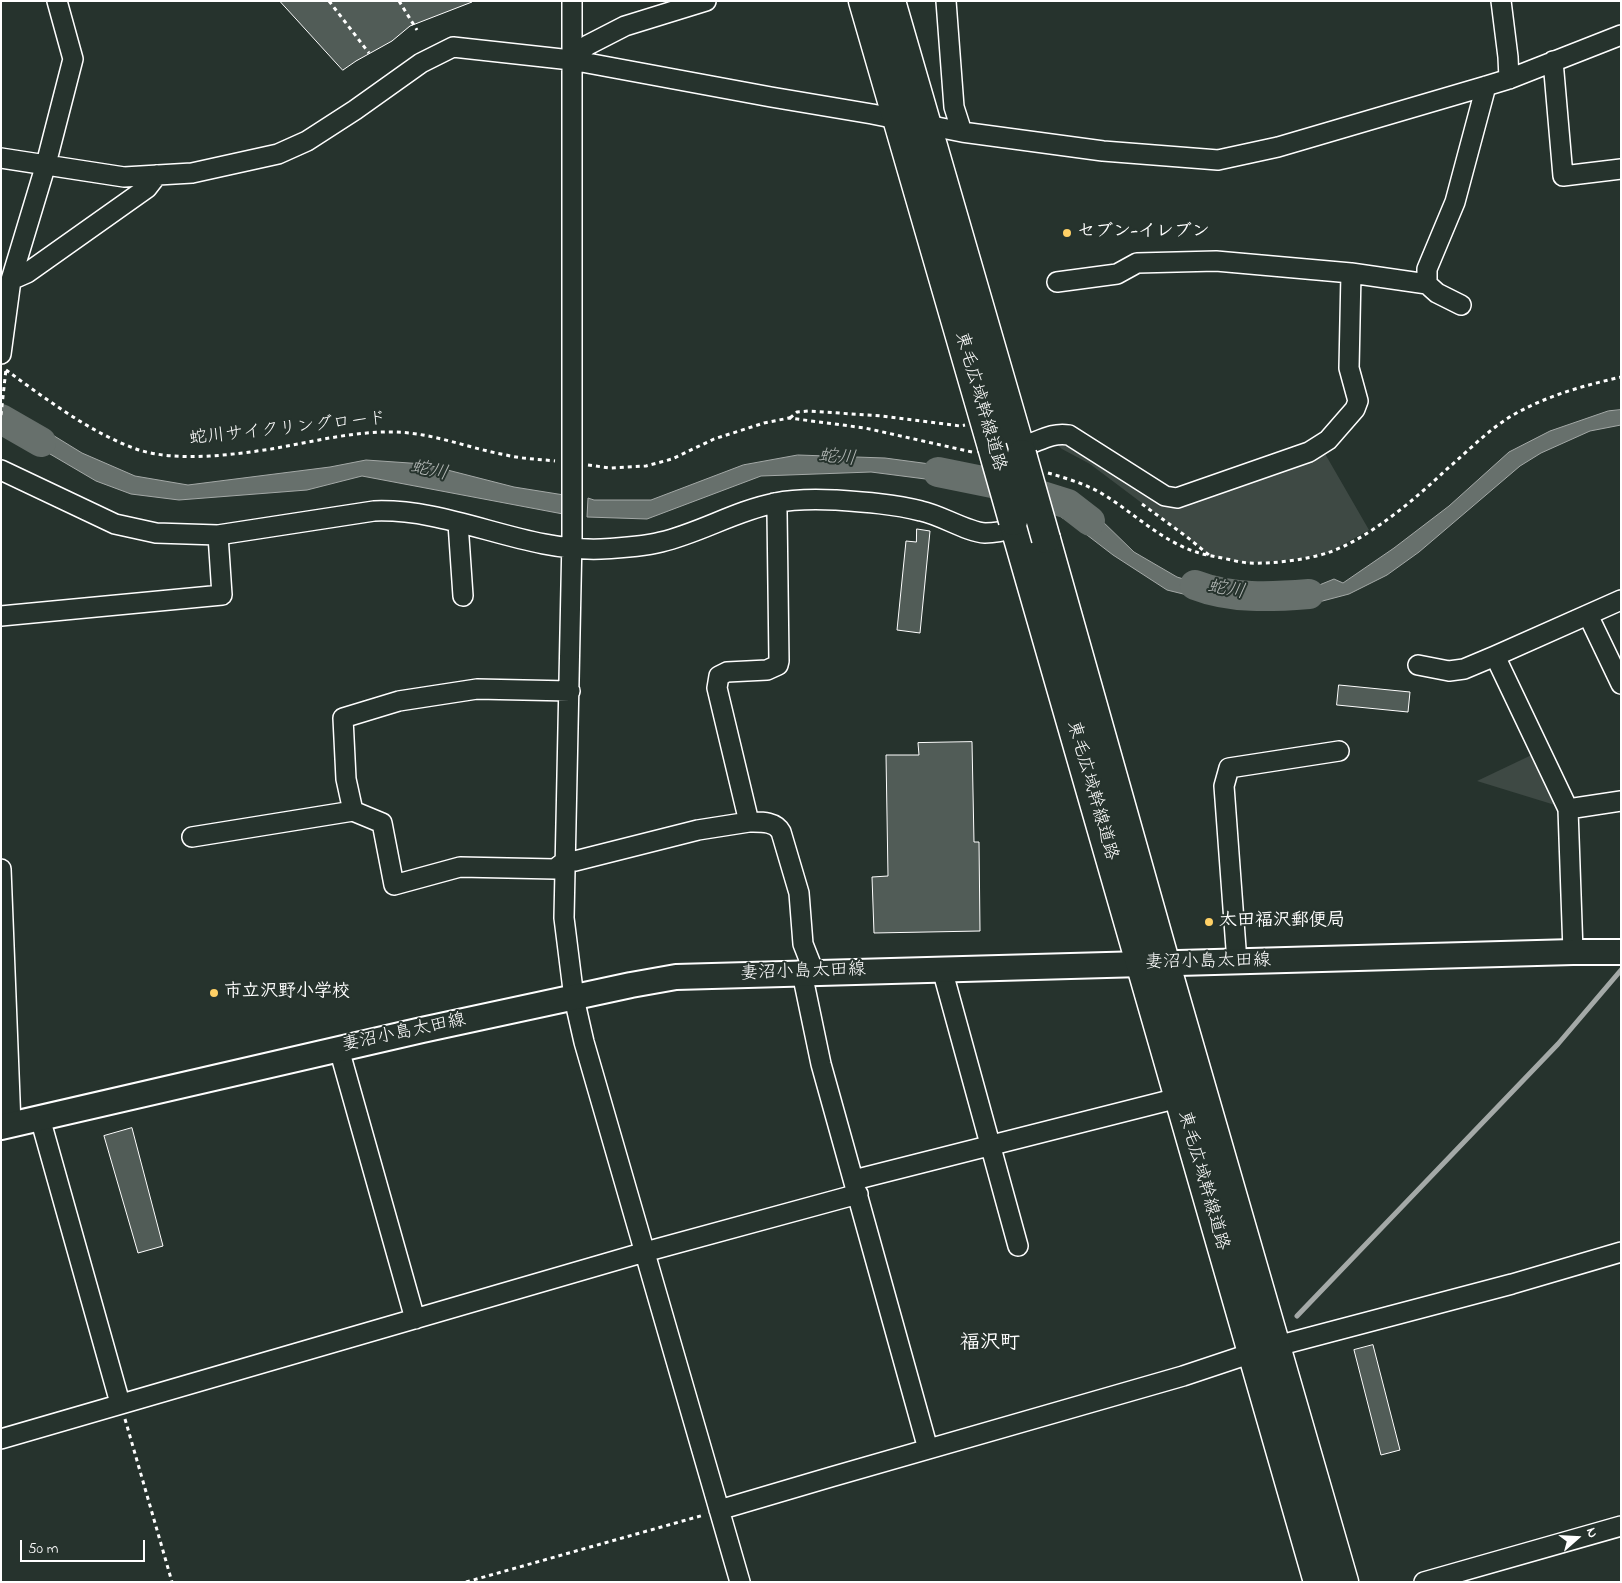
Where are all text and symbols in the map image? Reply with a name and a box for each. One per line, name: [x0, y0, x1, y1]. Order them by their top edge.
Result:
place label: セブン-イレブン: [1077, 222, 1210, 244]
marker: セブン-イレブン: [1061, 227, 1073, 239]
street label: 東毛広域幹線道路: [949, 330, 1009, 474]
street label: 蛇川サイクリングロード: [188, 409, 388, 451]
water label: 蛇川: [817, 446, 857, 472]
water label: 蛇川: [408, 457, 450, 487]
water label: 蛇川: [1205, 576, 1247, 606]
street label: 東毛広域幹線道路: [1061, 719, 1121, 863]
place label: 太田福沢郵便局: [1219, 911, 1345, 933]
marker: 太田福沢郵便局: [1203, 916, 1215, 928]
street label: 妻沼小島太田線: [1145, 951, 1271, 975]
street label: 妻沼小島太田線: [740, 960, 866, 986]
place label: 市立沢野小学校: [224, 982, 350, 1004]
marker: 市立沢野小学校: [208, 987, 220, 999]
street label: 妻沼小島太田線: [340, 1010, 468, 1058]
street label: 東毛広域幹線道路: [1172, 1109, 1232, 1253]
district label: 福沢町: [960, 1333, 1020, 1357]
north arrow: [1552, 1513, 1602, 1563]
text: N: [1580, 1525, 1603, 1541]
scale bar: [22, 1530, 148, 1562]
text: 50 m: [28, 1538, 58, 1560]

